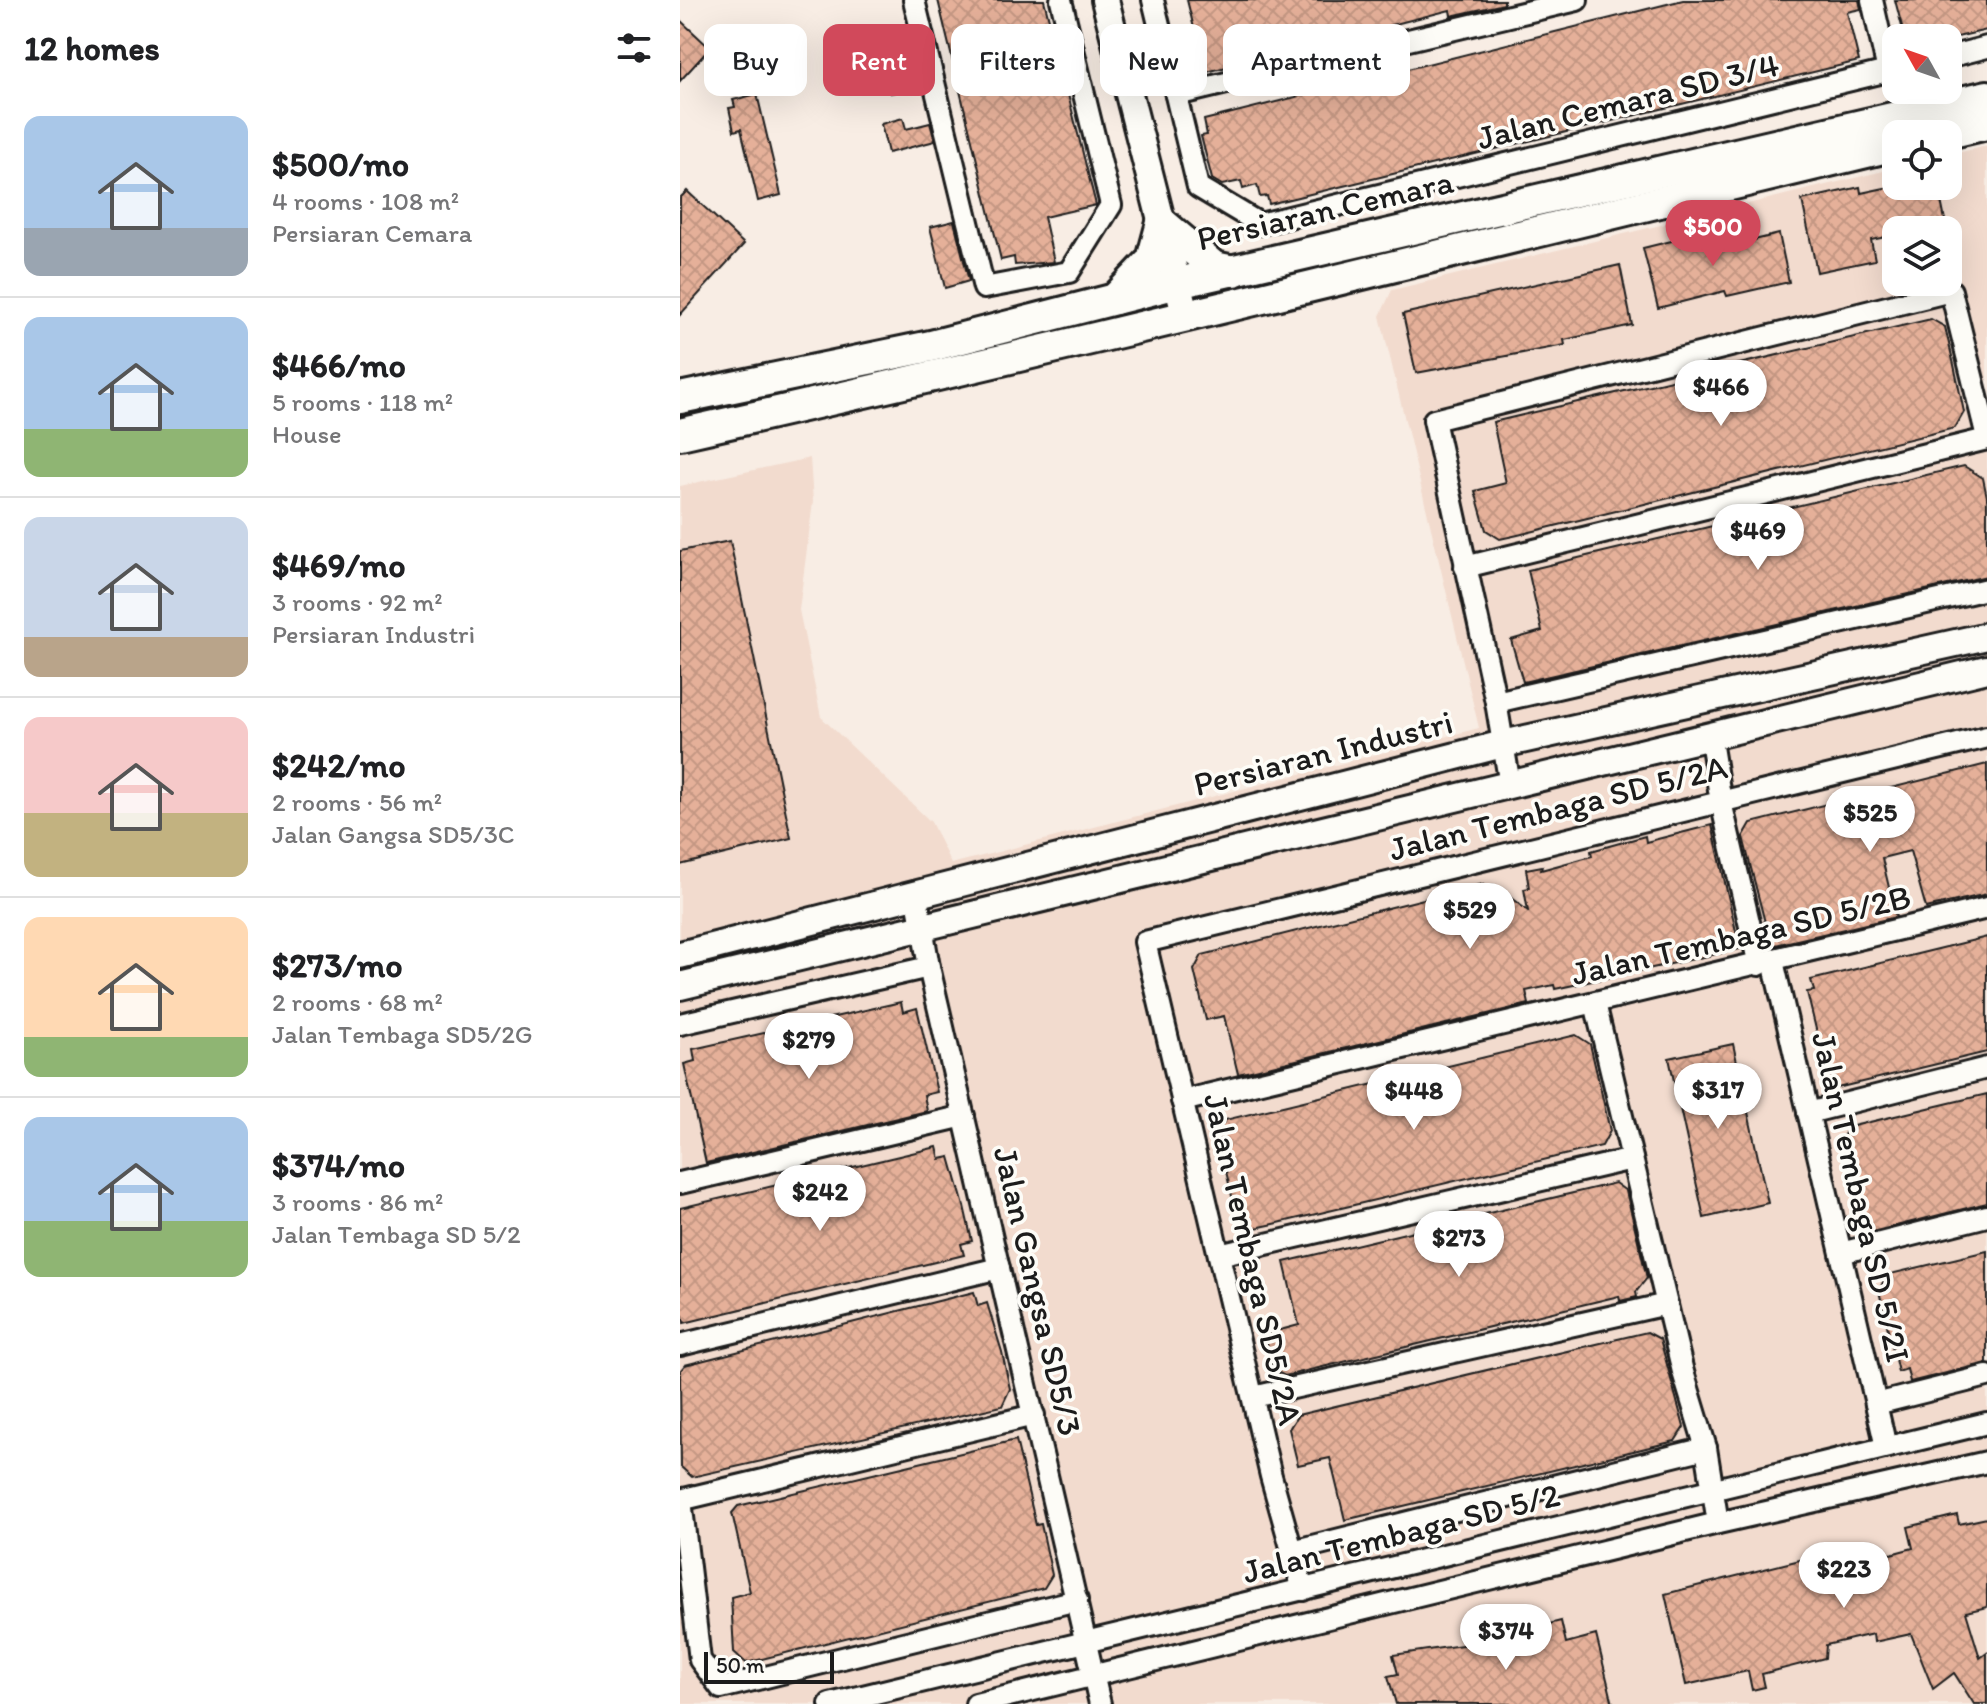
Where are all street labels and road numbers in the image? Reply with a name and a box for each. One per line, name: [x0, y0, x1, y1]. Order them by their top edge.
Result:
street label: Jalan Cemara SD 3/4: [1473, 44, 1783, 158]
street label: Persiaran Cemara: [1193, 161, 1457, 259]
street label: Persiaran Industri: [1189, 701, 1457, 805]
street label: Jalan Tembaga SD 5/2A: [1385, 746, 1732, 870]
street label: Jalan Tembaga SD 5/2B: [1567, 876, 1915, 994]
street label: Jalan Tembaga SD 5/2I: [1803, 1028, 1919, 1366]
street label: Jalan Tembaga SD5/2A: [1195, 1089, 1311, 1429]
street label: Jalan Gangsa SD5/3: [985, 1142, 1091, 1440]
street label: Jalan Tembaga SD 5/2: [1238, 1474, 1564, 1592]

